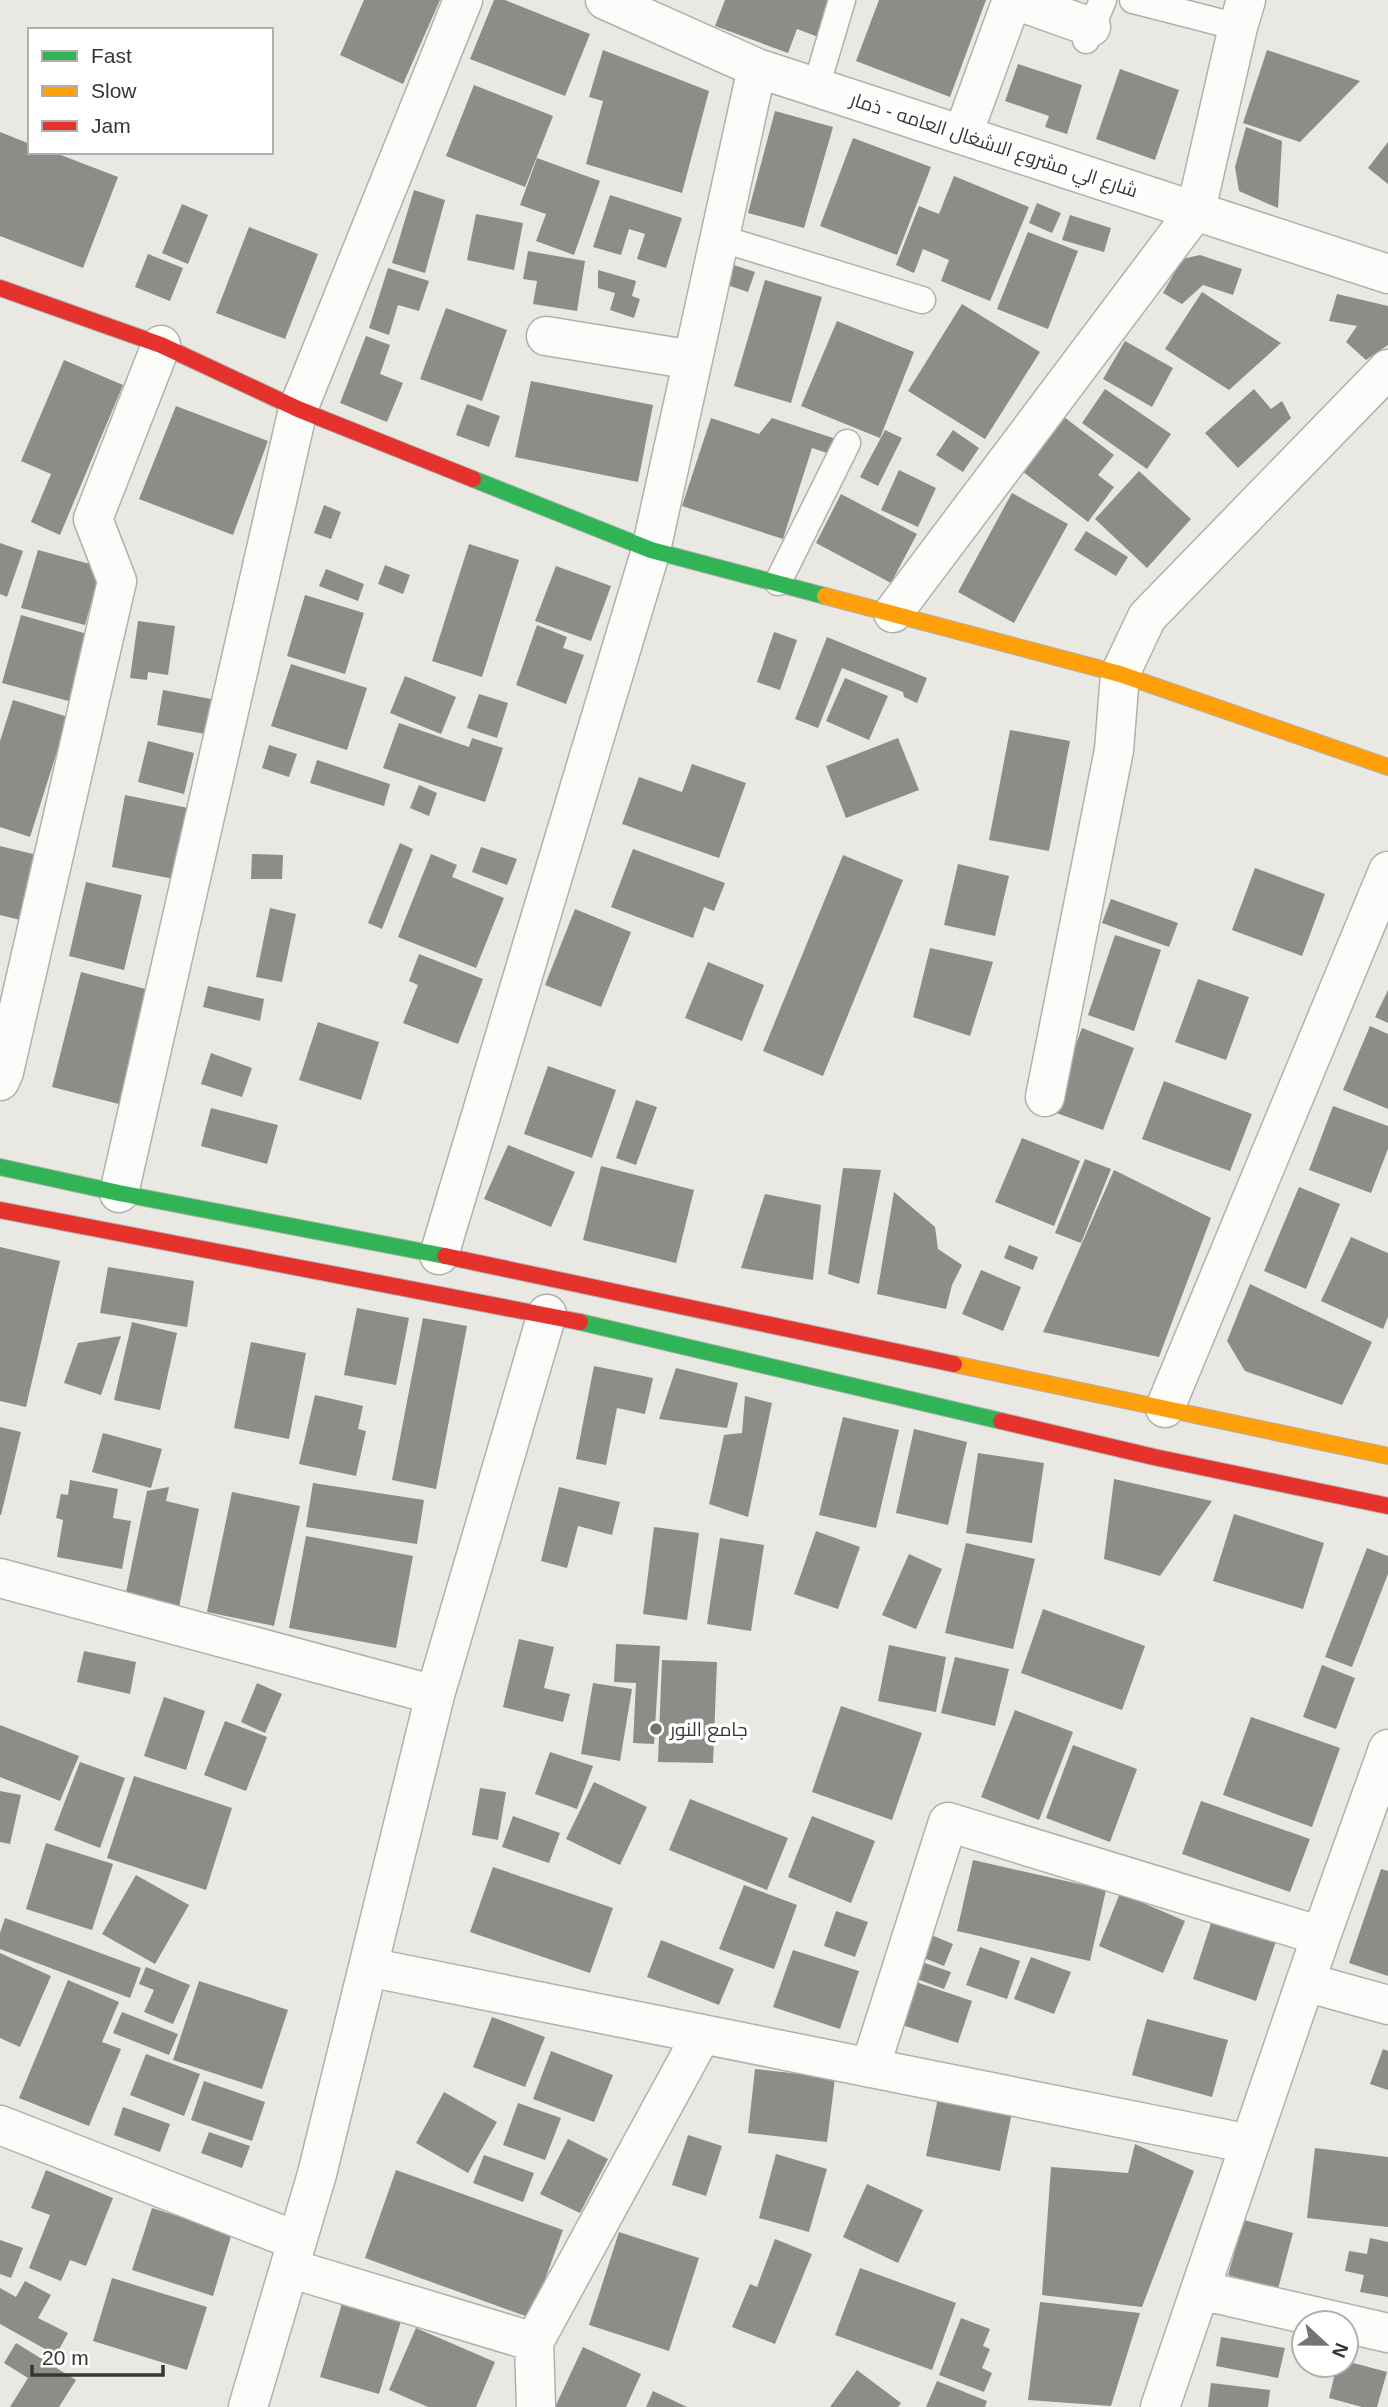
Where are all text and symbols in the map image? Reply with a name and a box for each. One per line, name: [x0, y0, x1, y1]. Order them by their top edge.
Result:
legend: [28, 28, 273, 154]
text: Fast: [91, 44, 132, 67]
text: Slow: [91, 79, 137, 102]
street label: شارع الي مشروع الاشغال العامه - ذمار: [846, 88, 1140, 205]
text: Jam: [91, 114, 131, 137]
place label: جامع النور: [669, 1719, 748, 1743]
marker: جامع النور: [648, 1721, 664, 1737]
north arrow: [1290, 2309, 1360, 2379]
scale bar: [32, 2334, 163, 2378]
text: N: [1328, 2340, 1353, 2360]
text: 20 m: [42, 2346, 89, 2369]

